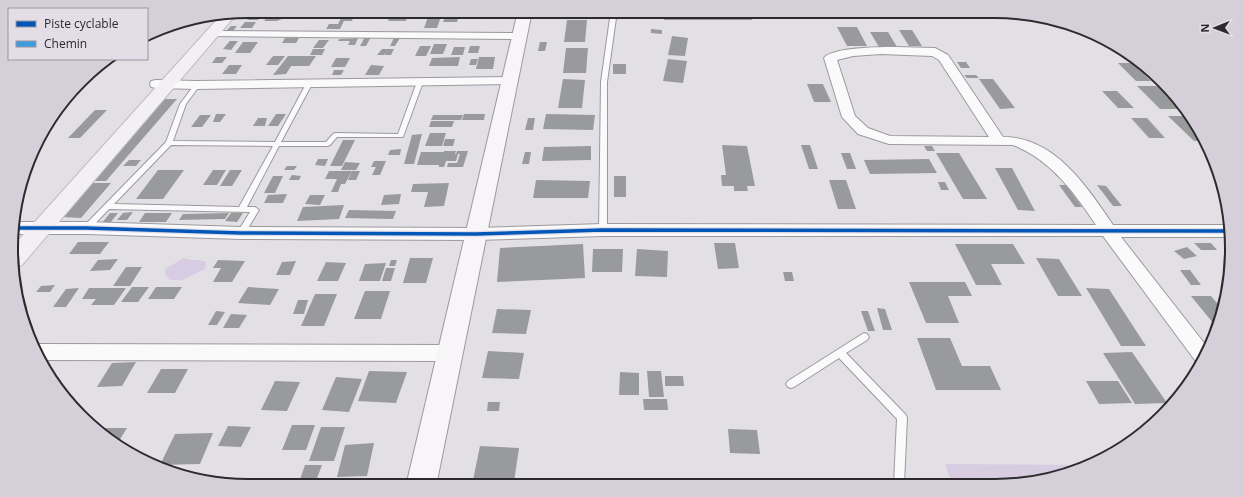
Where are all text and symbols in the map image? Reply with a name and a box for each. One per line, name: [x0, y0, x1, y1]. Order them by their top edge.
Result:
legend: [8, 8, 148, 60]
north arrow: [1195, 8, 1235, 48]
text: Piste cyclable: [44, 15, 119, 32]
text: N: [1197, 24, 1212, 33]
text: Chemin: [44, 35, 87, 52]

